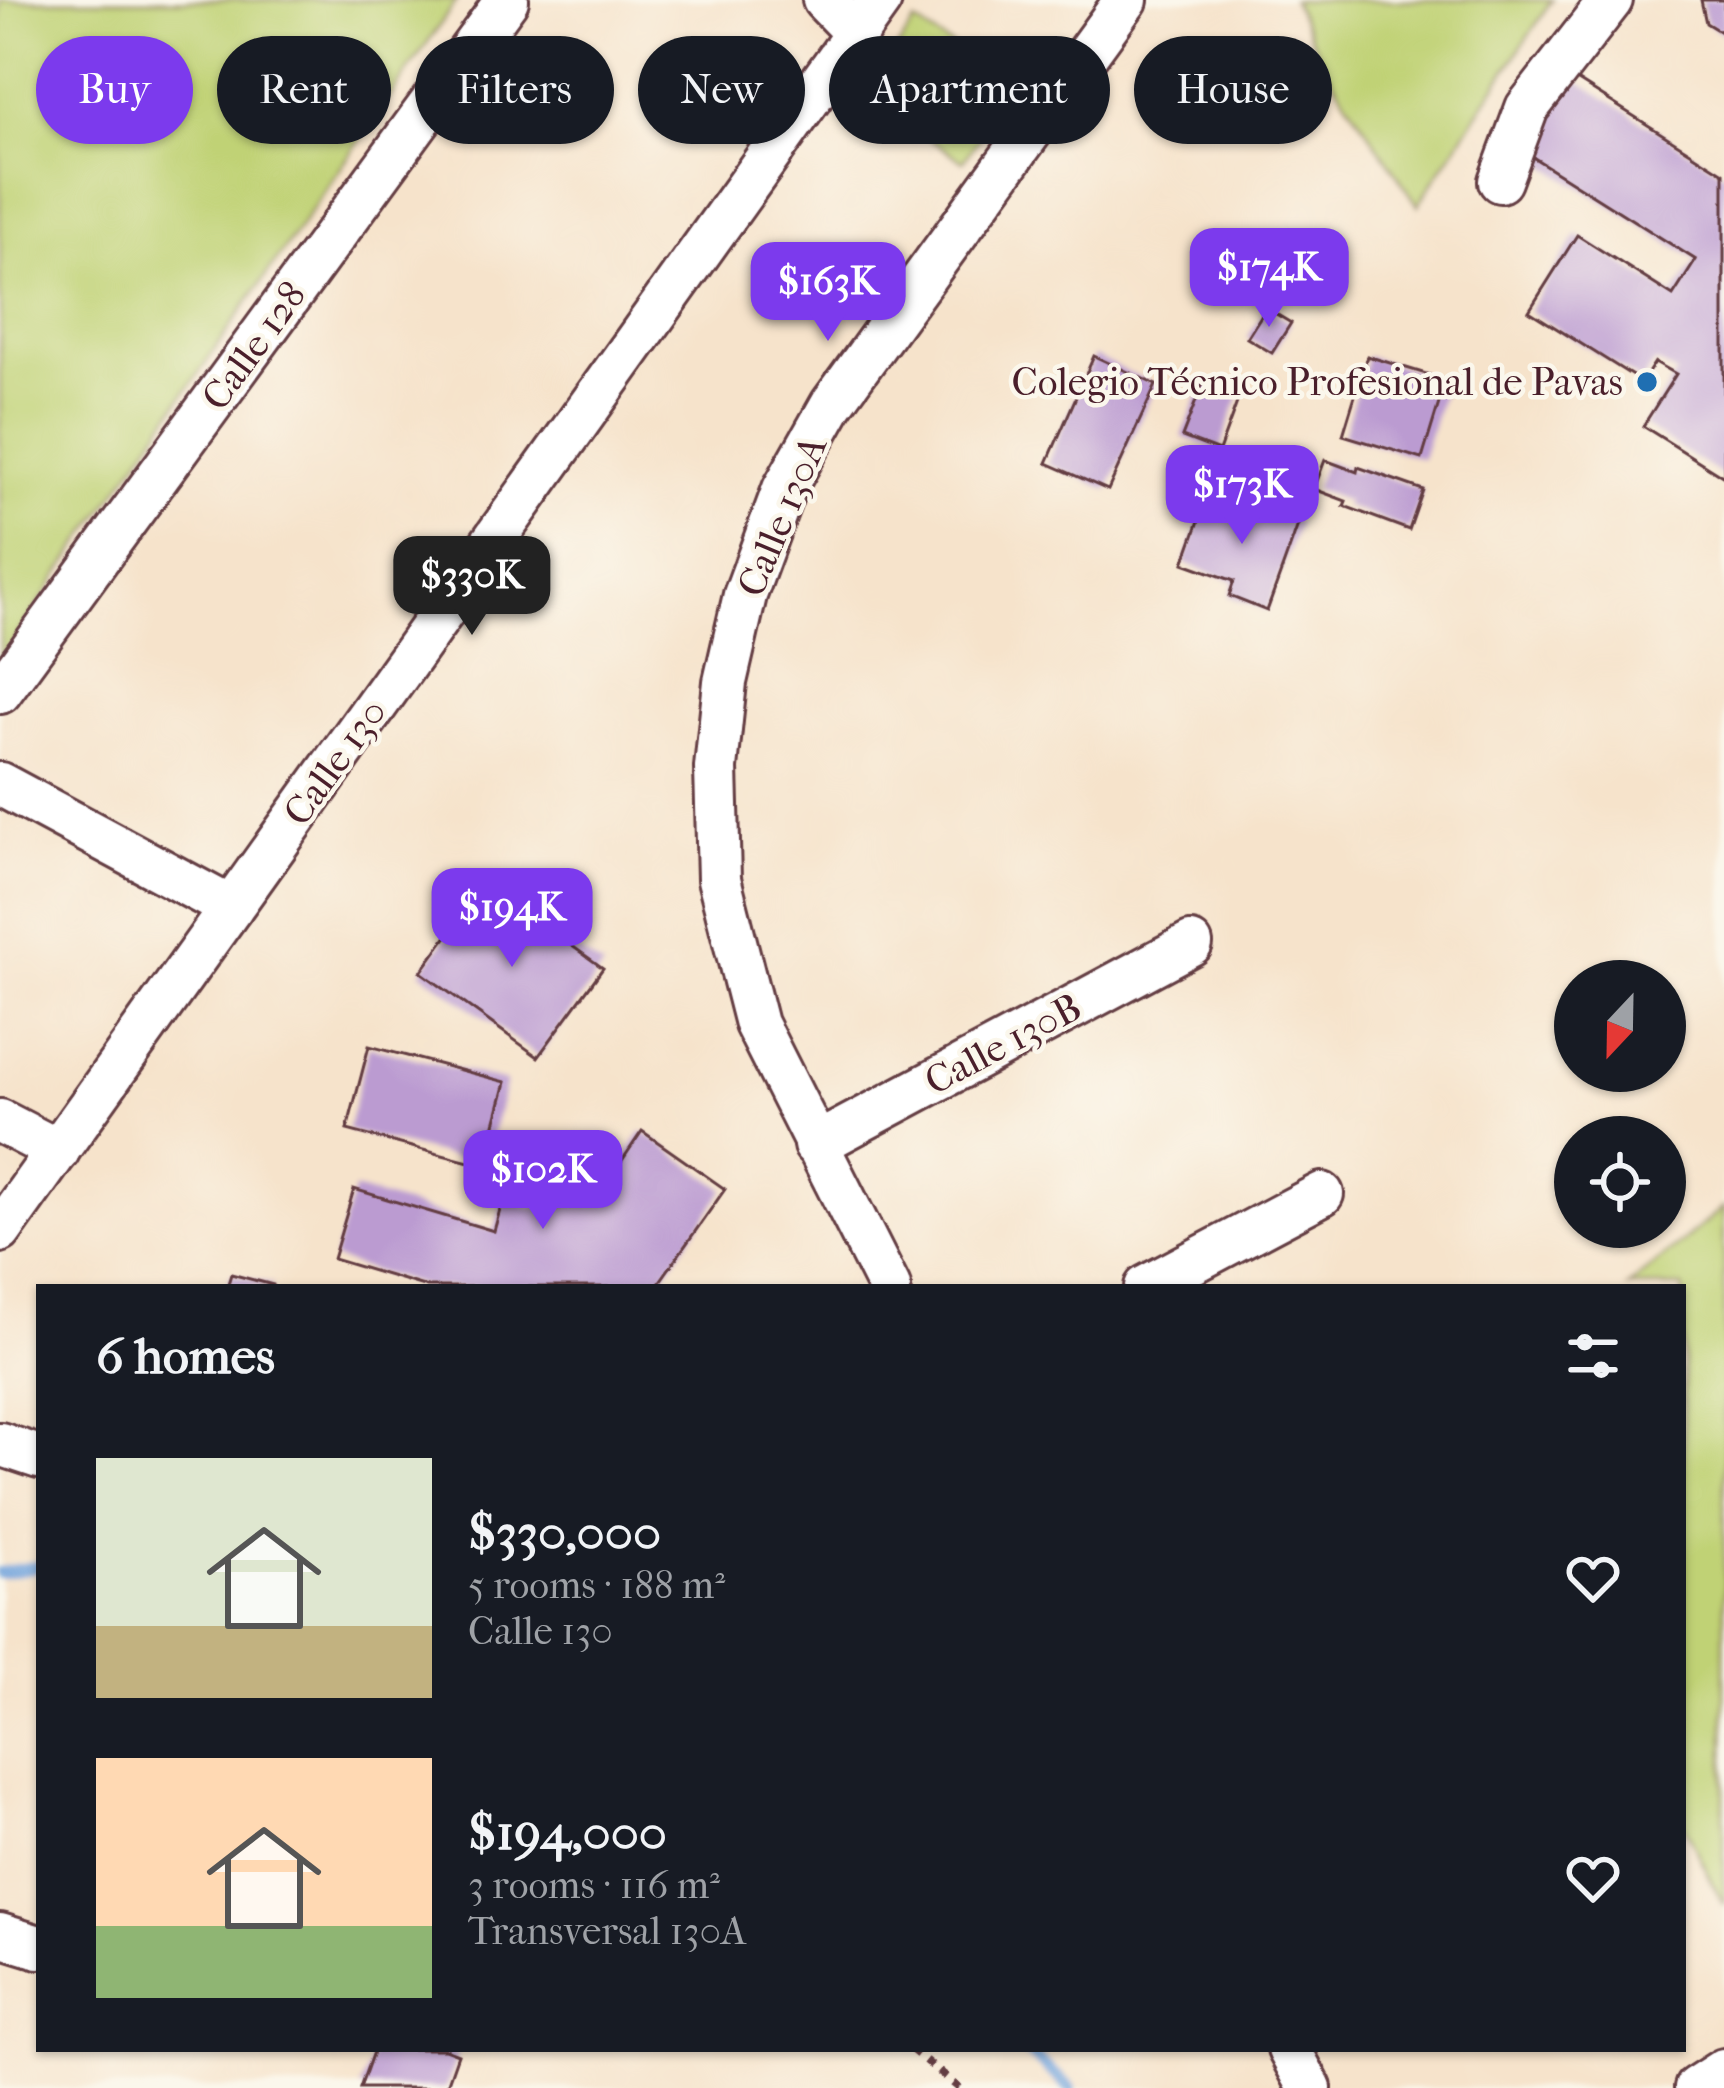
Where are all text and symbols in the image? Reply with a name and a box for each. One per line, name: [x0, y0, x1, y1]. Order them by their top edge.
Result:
chip: Buy: [36, 36, 193, 144]
chip: Rent: [217, 36, 391, 144]
chip: Filters: [415, 36, 614, 144]
chip: New: [638, 36, 805, 144]
chip: Apartment: [829, 36, 1110, 144]
chip: House: [1134, 36, 1332, 144]
pin: $174K: [1185, 228, 1353, 330]
pin: $163K: [744, 242, 912, 344]
text: $174K: [1217, 244, 1321, 290]
text: $163K: [778, 258, 878, 304]
street label: Calle 128: [192, 273, 316, 419]
place label: Colegio Técnico Profesional de Pavas: [1011, 359, 1623, 405]
marker: Colegio Técnico Profesional de Pavas: [1634, 369, 1660, 395]
street label: Calle 130A: [728, 428, 837, 603]
pin: $173K: [1158, 445, 1326, 547]
text: $173K: [1193, 461, 1291, 507]
pin: $330K: [388, 536, 556, 638]
text: $330K: [420, 552, 524, 598]
street label: Calle 130: [274, 690, 396, 834]
pin: $194K: [428, 868, 596, 970]
text: $194K: [459, 884, 565, 930]
north arrow: [1554, 960, 1686, 1092]
map controls: [1554, 960, 1686, 1248]
street label: Calle 130B: [917, 984, 1089, 1104]
button: locate: [1554, 1116, 1686, 1248]
pin: $102K: [459, 1130, 627, 1232]
text: $102K: [490, 1146, 596, 1192]
icon: filters: [1560, 1323, 1626, 1389]
text: 6 homes: [96, 1326, 275, 1386]
text: $330,000: [468, 1502, 661, 1562]
icon: home: [192, 1506, 336, 1650]
icon: heart: [1560, 1545, 1626, 1611]
text: 5 rooms · 188 m²: [468, 1562, 725, 1608]
text: Calle 130: [468, 1608, 613, 1654]
text: $194,000: [468, 1802, 667, 1862]
icon: home: [192, 1806, 336, 1950]
icon: heart: [1560, 1845, 1626, 1911]
text: 3 rooms · 116 m²: [468, 1862, 720, 1908]
text: Transversal 130A: [468, 1908, 746, 1954]

